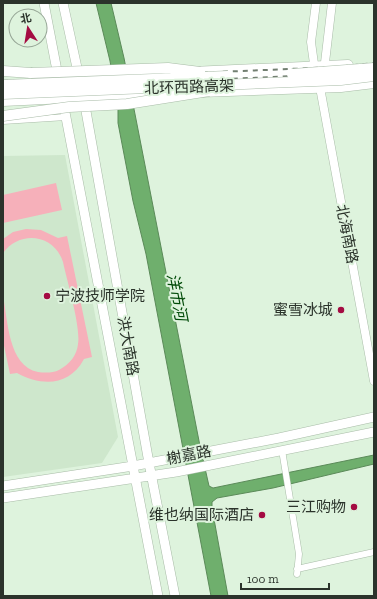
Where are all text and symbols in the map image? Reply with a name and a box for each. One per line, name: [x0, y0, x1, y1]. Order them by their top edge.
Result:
north arrow: [8, 8, 48, 48]
text: 北: [19, 11, 33, 26]
street label: 北环西路高架: [144, 76, 234, 98]
street label: 北海南路: [332, 203, 362, 265]
water label: 洋市河: [163, 272, 191, 325]
place label: 宁波技师学院: [55, 287, 145, 305]
marker: 宁波技师学院: [42, 291, 52, 301]
place label: 蜜雪冰城: [273, 301, 333, 319]
marker: 蜜雪冰城: [336, 305, 346, 315]
street label: 洪大南路: [114, 315, 142, 377]
street label: 榭嘉路: [165, 442, 213, 468]
place label: 三江购物: [286, 498, 346, 516]
marker: 三江购物: [349, 502, 359, 512]
place label: 维也纳国际酒店: [149, 506, 254, 524]
marker: 维也纳国际酒店: [257, 510, 267, 520]
scale bar: [241, 565, 329, 591]
text: 100 m: [247, 572, 279, 586]

